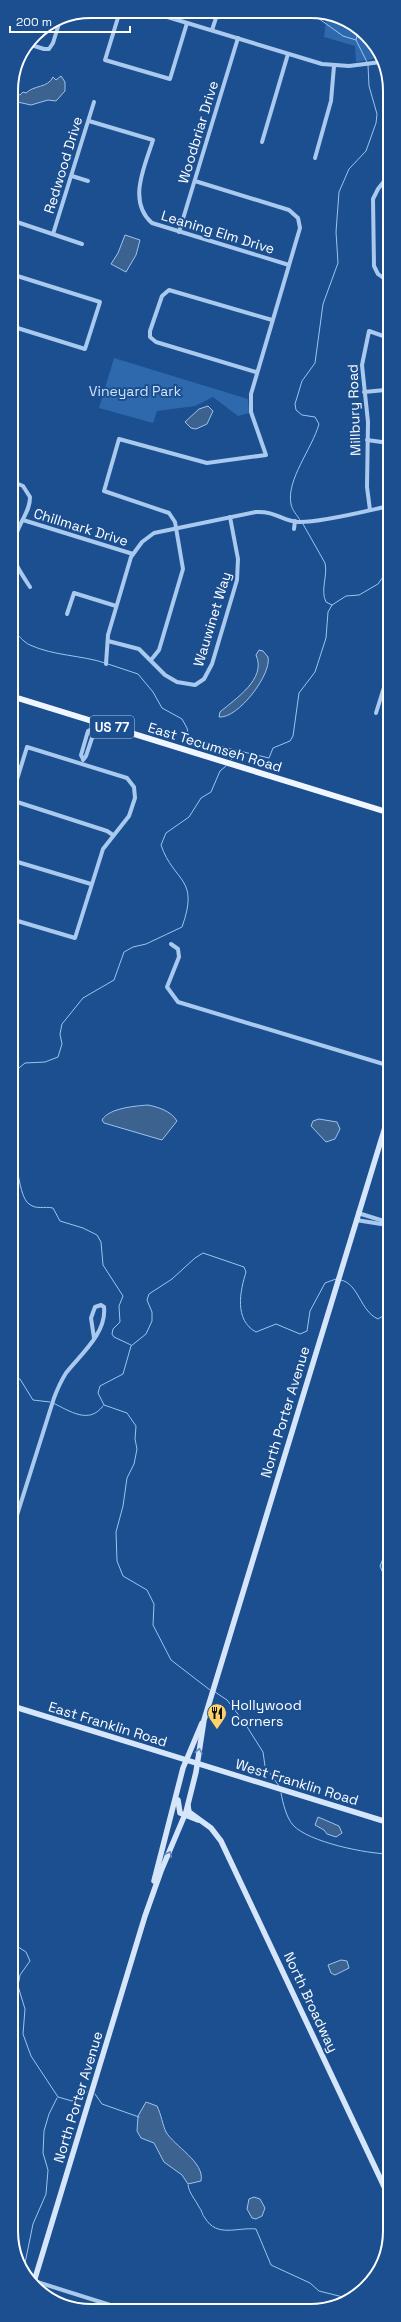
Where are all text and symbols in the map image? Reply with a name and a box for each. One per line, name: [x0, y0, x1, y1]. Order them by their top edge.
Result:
scale bar: [10, 8, 130, 34]
text: 200 m: [16, 14, 52, 30]
street label: Woodbriar Drive: [174, 78, 222, 186]
street label: Redwood Drive: [40, 114, 86, 216]
street label: Leaning Elm Drive: [159, 206, 277, 258]
street label: Millbury Road: [343, 364, 365, 456]
park label: Vineyard Park: [89, 382, 182, 400]
street label: Chillmark Drive: [32, 504, 130, 550]
street label: Wauwinet Way: [189, 569, 235, 669]
road number: US 77: [90, 716, 134, 738]
street label: East Tecumseh Road: [146, 718, 284, 776]
street label: North Porter Avenue: [256, 1344, 314, 1480]
place label: Hollywood Corners: [231, 1696, 302, 1730]
street label: East Franklin Road: [46, 1697, 170, 1751]
restaurant icon: Hollywood Corners: [206, 1702, 228, 1730]
one-way arrow: [194, 1748, 203, 1754]
street label: West Franklin Road: [233, 1755, 361, 1809]
one-way arrow: [164, 1850, 172, 1858]
street label: North Broadway: [280, 1949, 342, 2055]
street label: North Porter Avenue: [49, 2029, 107, 2165]

